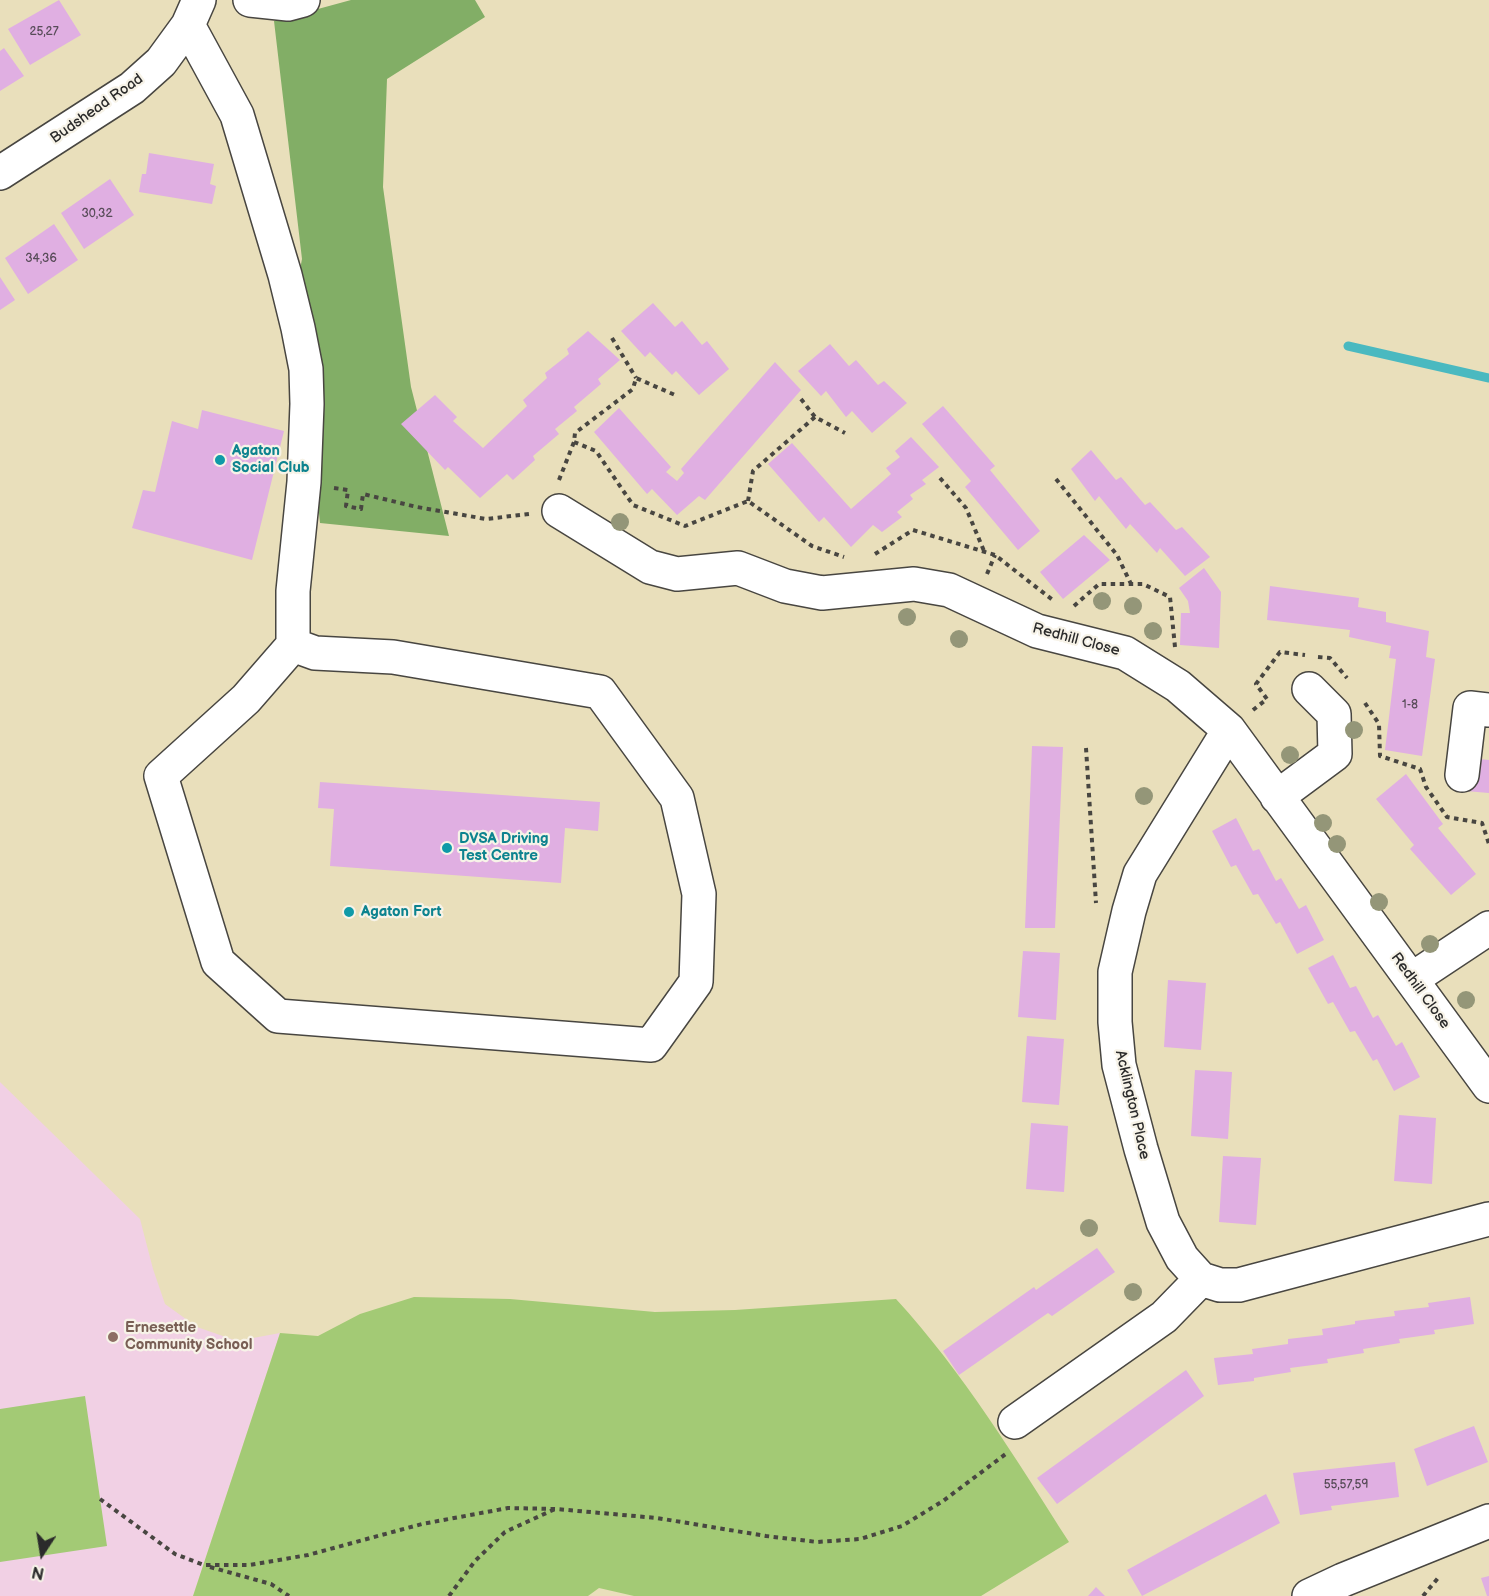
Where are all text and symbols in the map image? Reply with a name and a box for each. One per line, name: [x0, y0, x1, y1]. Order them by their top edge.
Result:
house number: 25,27: [29, 25, 59, 39]
street label: Budshead Road: [47, 70, 147, 148]
house number: 30,32: [81, 207, 113, 221]
house number: 34,36: [25, 252, 57, 266]
place label: Agaton Social Club: [232, 442, 310, 477]
marker: Agaton Social Club: [213, 453, 227, 467]
street label: Redhill Close: [1030, 620, 1122, 660]
house number: 1-8: [1402, 698, 1418, 712]
place label: DVSA Driving Test Centre: [459, 830, 549, 865]
marker: DVSA Driving Test Centre: [440, 841, 454, 855]
place label: Agaton Fort: [361, 903, 441, 921]
marker: Agaton Fort: [342, 905, 356, 919]
street label: Redhill Close: [1386, 950, 1454, 1032]
street label: Acklington Place: [1111, 1049, 1153, 1161]
place label: Ernesettle Community School: [125, 1319, 252, 1354]
marker: Ernesettle Community School: [106, 1330, 120, 1344]
house number: 55,57,59: [1324, 1478, 1368, 1492]
north arrow: [12, 1524, 72, 1584]
text: N: [30, 1562, 46, 1583]

